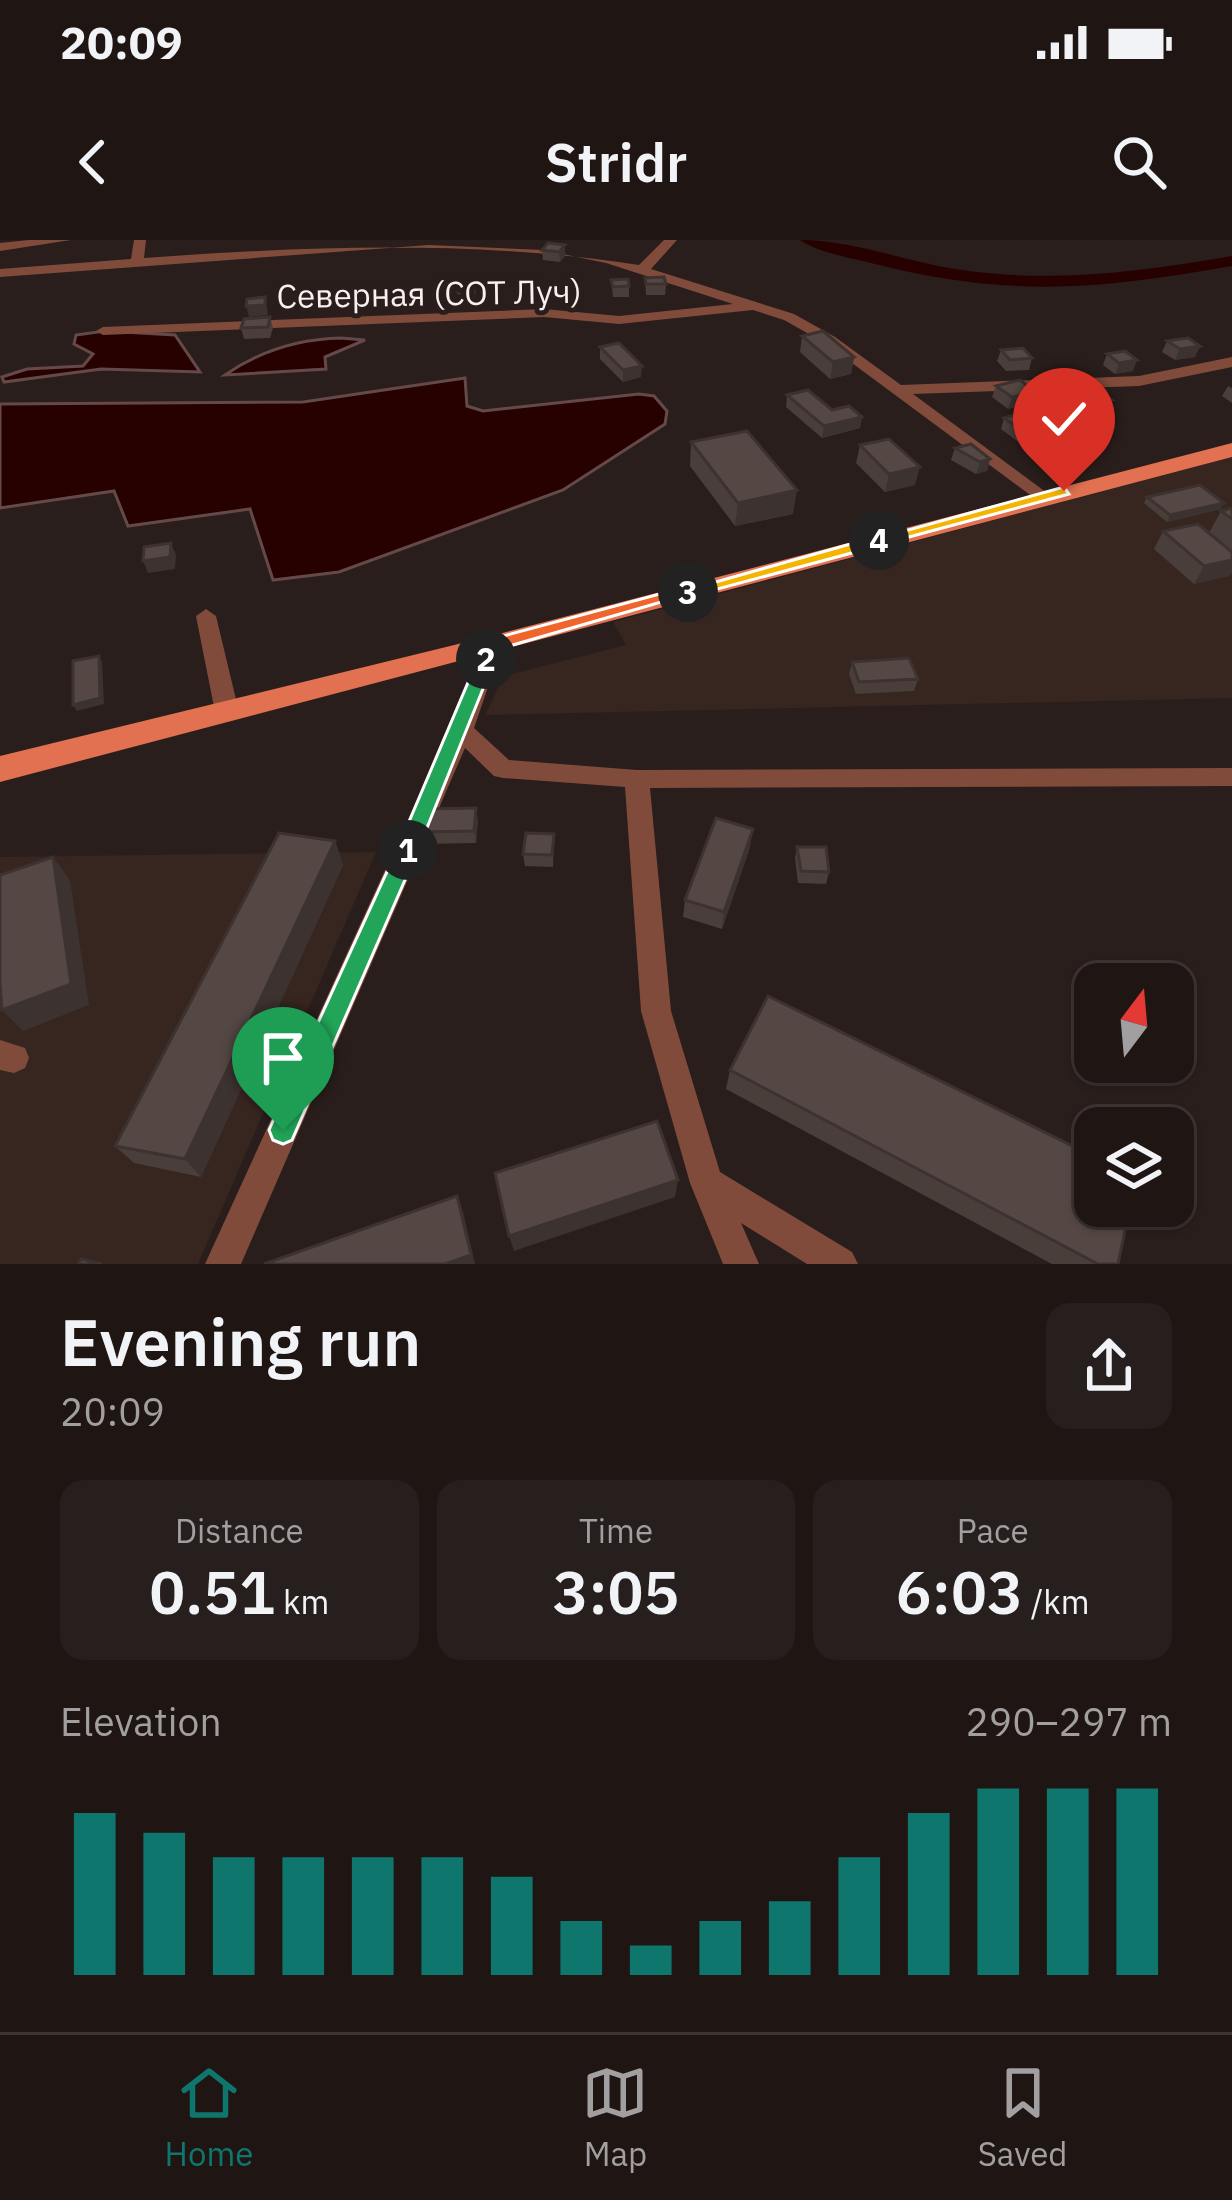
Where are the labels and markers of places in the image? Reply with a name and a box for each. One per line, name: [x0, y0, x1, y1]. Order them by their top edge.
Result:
pin: [1013, 368, 1115, 491]
pin: 4: [849, 510, 909, 570]
pin: 3: [658, 562, 718, 622]
pin: 2: [456, 629, 516, 689]
pin: 1: [378, 820, 438, 880]
pin: [232, 1007, 334, 1130]

